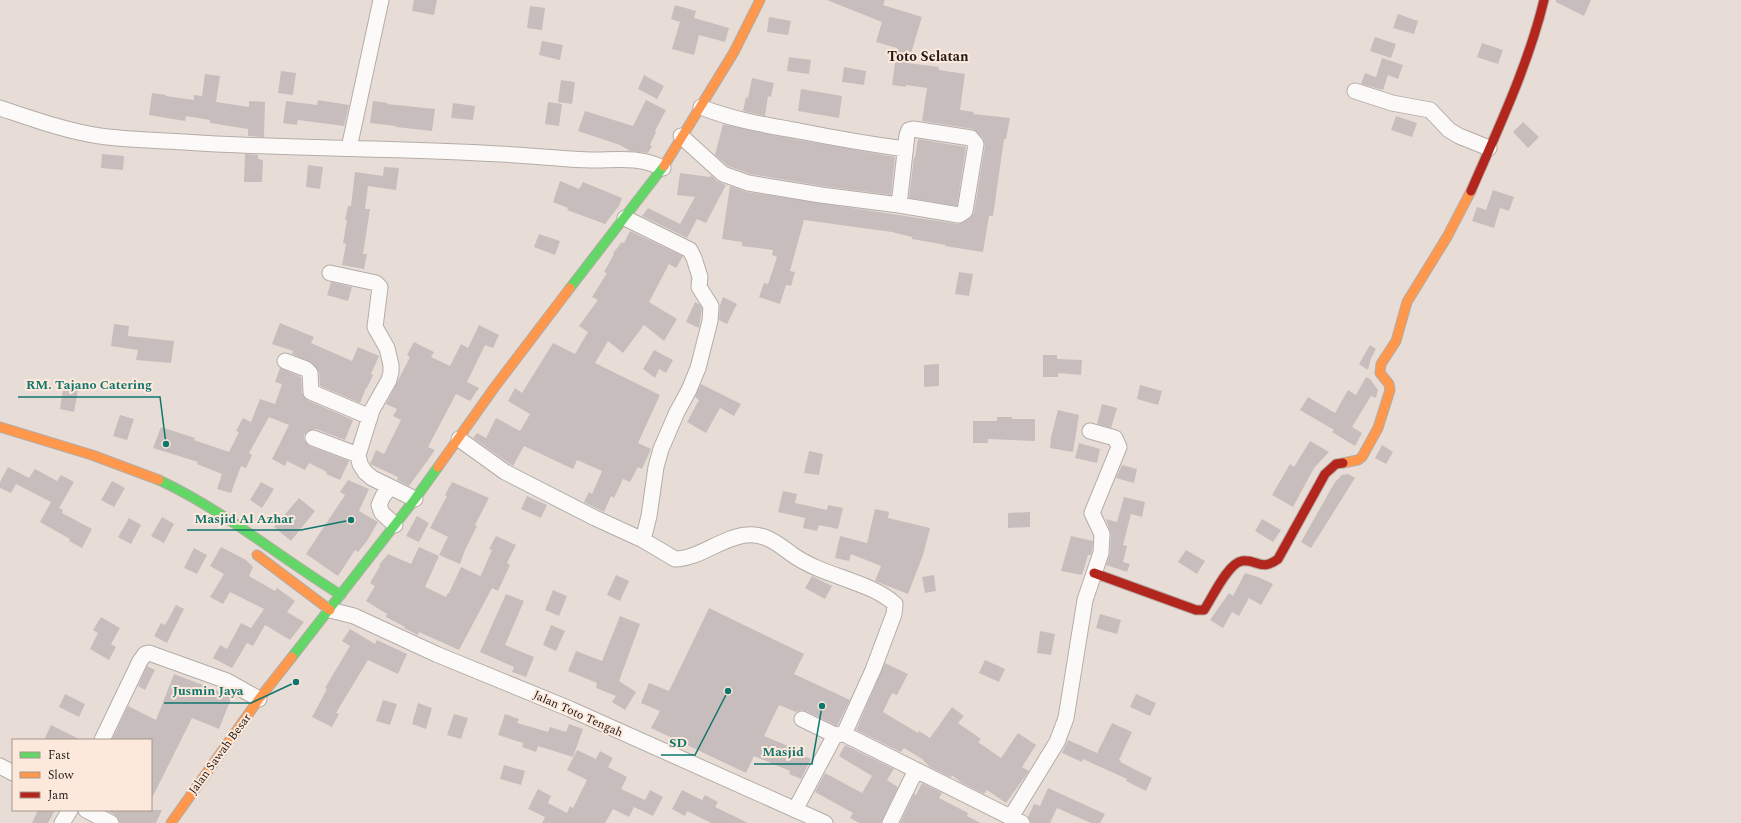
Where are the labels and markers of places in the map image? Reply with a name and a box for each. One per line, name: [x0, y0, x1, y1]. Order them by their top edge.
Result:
callout: RM. Tajano Catering: [18, 372, 160, 397]
callout: Masjid Al Azhar: [187, 505, 301, 530]
callout: Jusmin Jaya: [164, 678, 251, 703]
callout: SD: [661, 730, 695, 755]
callout: Masjid: [754, 739, 812, 764]

